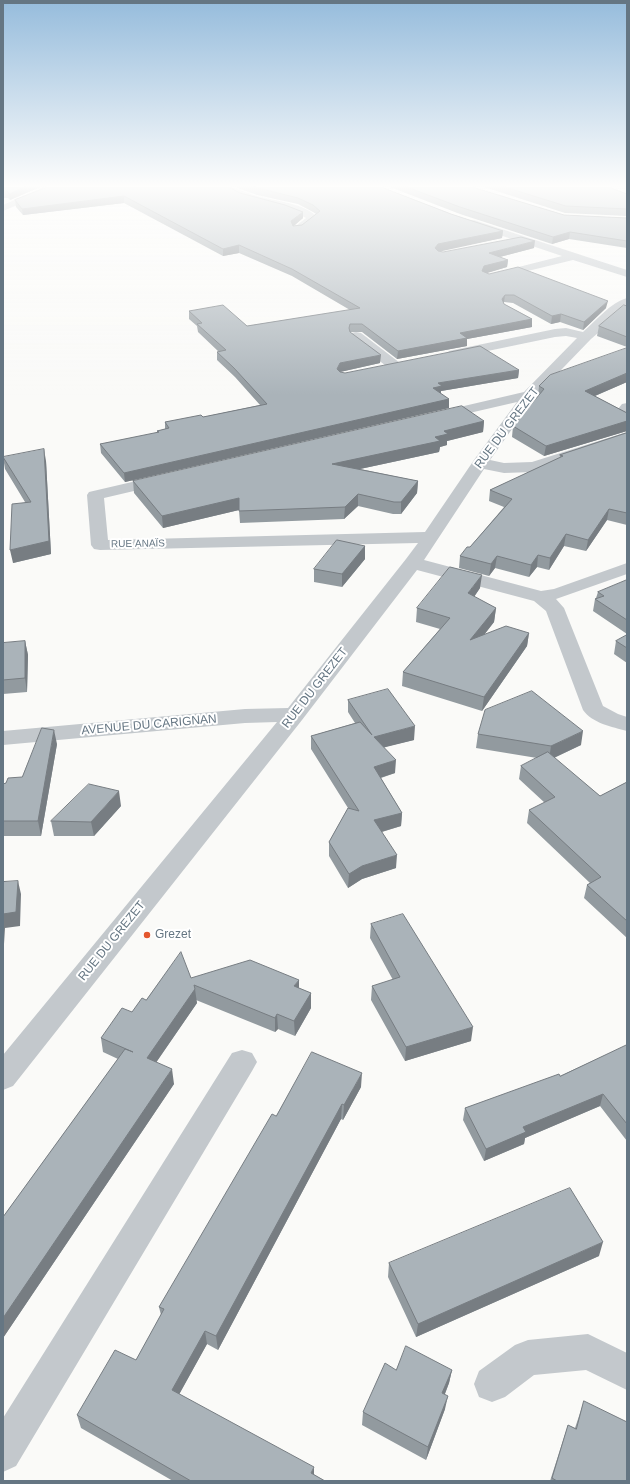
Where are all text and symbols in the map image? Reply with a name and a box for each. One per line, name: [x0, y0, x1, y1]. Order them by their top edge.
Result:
street label: RUE DU GREZET: [472, 385, 542, 471]
street label: RUE ANAÏS: [111, 538, 165, 550]
street label: RUE DU GREZET: [279, 645, 351, 731]
street label: AVENUE DU CARIGNAN: [81, 712, 217, 738]
street label: RUE DU GREZET: [76, 898, 148, 984]
place label: Grezet: [155, 928, 191, 942]
marker: Grezet: [142, 930, 152, 940]

